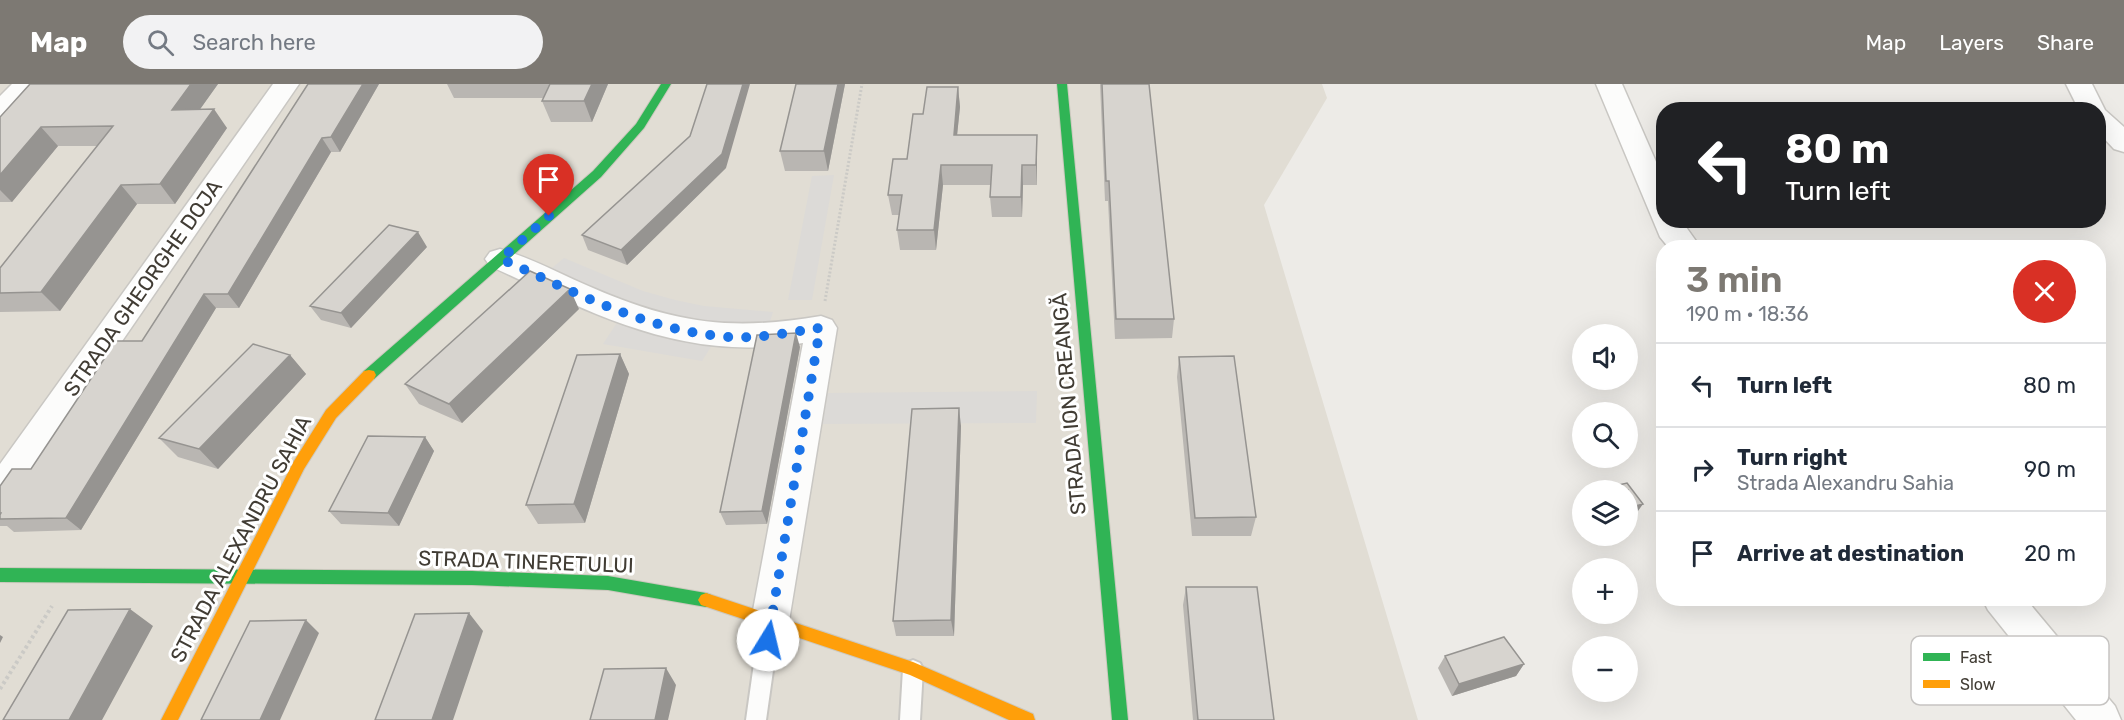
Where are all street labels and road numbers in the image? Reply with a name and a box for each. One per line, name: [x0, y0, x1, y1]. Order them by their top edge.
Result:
street label: STRADA GHEORGHE DOJA: [58, 175, 227, 401]
street label: STRADA ION CREANGĂ: [1046, 292, 1091, 516]
street label: STRADA ALEXANDRU SAHIA: [165, 411, 316, 666]
street label: STRADA TINERETULUI: [418, 545, 634, 578]

